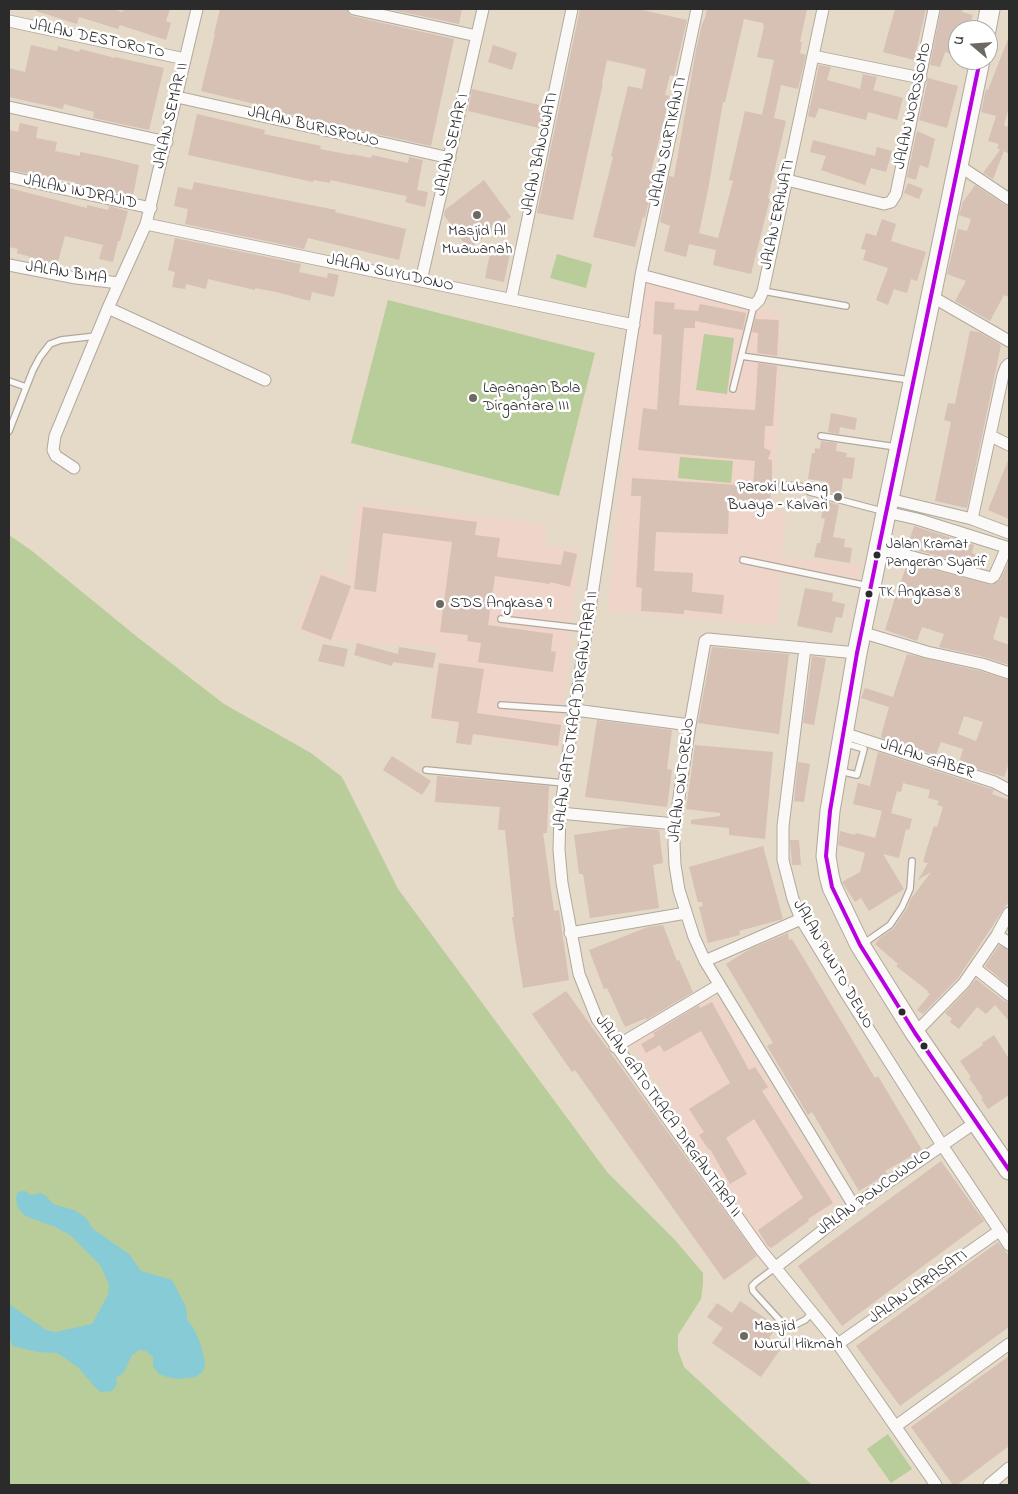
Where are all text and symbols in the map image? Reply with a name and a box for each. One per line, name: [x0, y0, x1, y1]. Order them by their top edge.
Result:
street label: JALAN DESTOROTO: [28, 16, 166, 64]
north arrow: [948, 20, 998, 70]
text: U: [948, 33, 971, 48]
street label: JALAN NOROSOMO: [891, 41, 937, 171]
street label: JALAN SEMAR II: [150, 61, 194, 171]
street label: JALAN SURTIKANTI: [646, 76, 692, 208]
street label: JALAN BANOWATI: [519, 91, 563, 217]
street label: JALAN SEMAR I: [432, 92, 474, 198]
street label: JALAN BURISROWO: [245, 104, 381, 152]
street label: JALAN ERAWATI: [758, 158, 800, 272]
street label: JALAN INDRAJID: [21, 172, 139, 214]
marker: Masjid Al Muawanah: [471, 209, 483, 221]
place label: Masjid Al Muawanah: [442, 222, 512, 260]
street label: JALAN SUYUDONO: [325, 251, 455, 297]
street label: JALAN BIMA: [24, 258, 108, 290]
place label: Lapangan Bola Dirgantara III: [483, 379, 580, 417]
marker: Lapangan Bola Dirgantara III: [467, 392, 479, 404]
place label: Paroki Lubang Buaya – Kalvari: [728, 478, 828, 516]
marker: Paroki Lubang Buaya – Kalvari: [832, 491, 844, 503]
place label: Jalan Kramat Pangeran Syarif: [886, 537, 987, 572]
marker: Jalan Kramat Pangeran Syarif: [872, 550, 882, 560]
place label: TK Angkasa 8: [878, 585, 960, 603]
marker: TK Angkasa 8: [864, 589, 874, 599]
street label: JALAN GATOTKACA DIRGANTARA II: [551, 590, 603, 832]
place label: SDS Angkasa 9: [450, 594, 552, 614]
marker: SDS Angkasa 9: [434, 598, 446, 610]
street label: JALAN ONTOREJO: [666, 717, 700, 843]
street label: JALAN GABER: [878, 736, 976, 784]
street label: JALAN PUNTO DEWO: [787, 897, 877, 1033]
unlabelled marker: [897, 1007, 907, 1017]
street label: JALAN GATOTKACA DIRGANTARA II: [590, 1013, 744, 1221]
unlabelled marker: [919, 1041, 929, 1051]
street label: JALAN PONCOWOLO: [814, 1145, 936, 1241]
street label: JALAN LARASATI: [866, 1247, 972, 1329]
place label: Masjid Nurul Hikmah: [754, 1317, 842, 1355]
marker: Masjid Nurul Hikmah: [738, 1330, 750, 1342]

